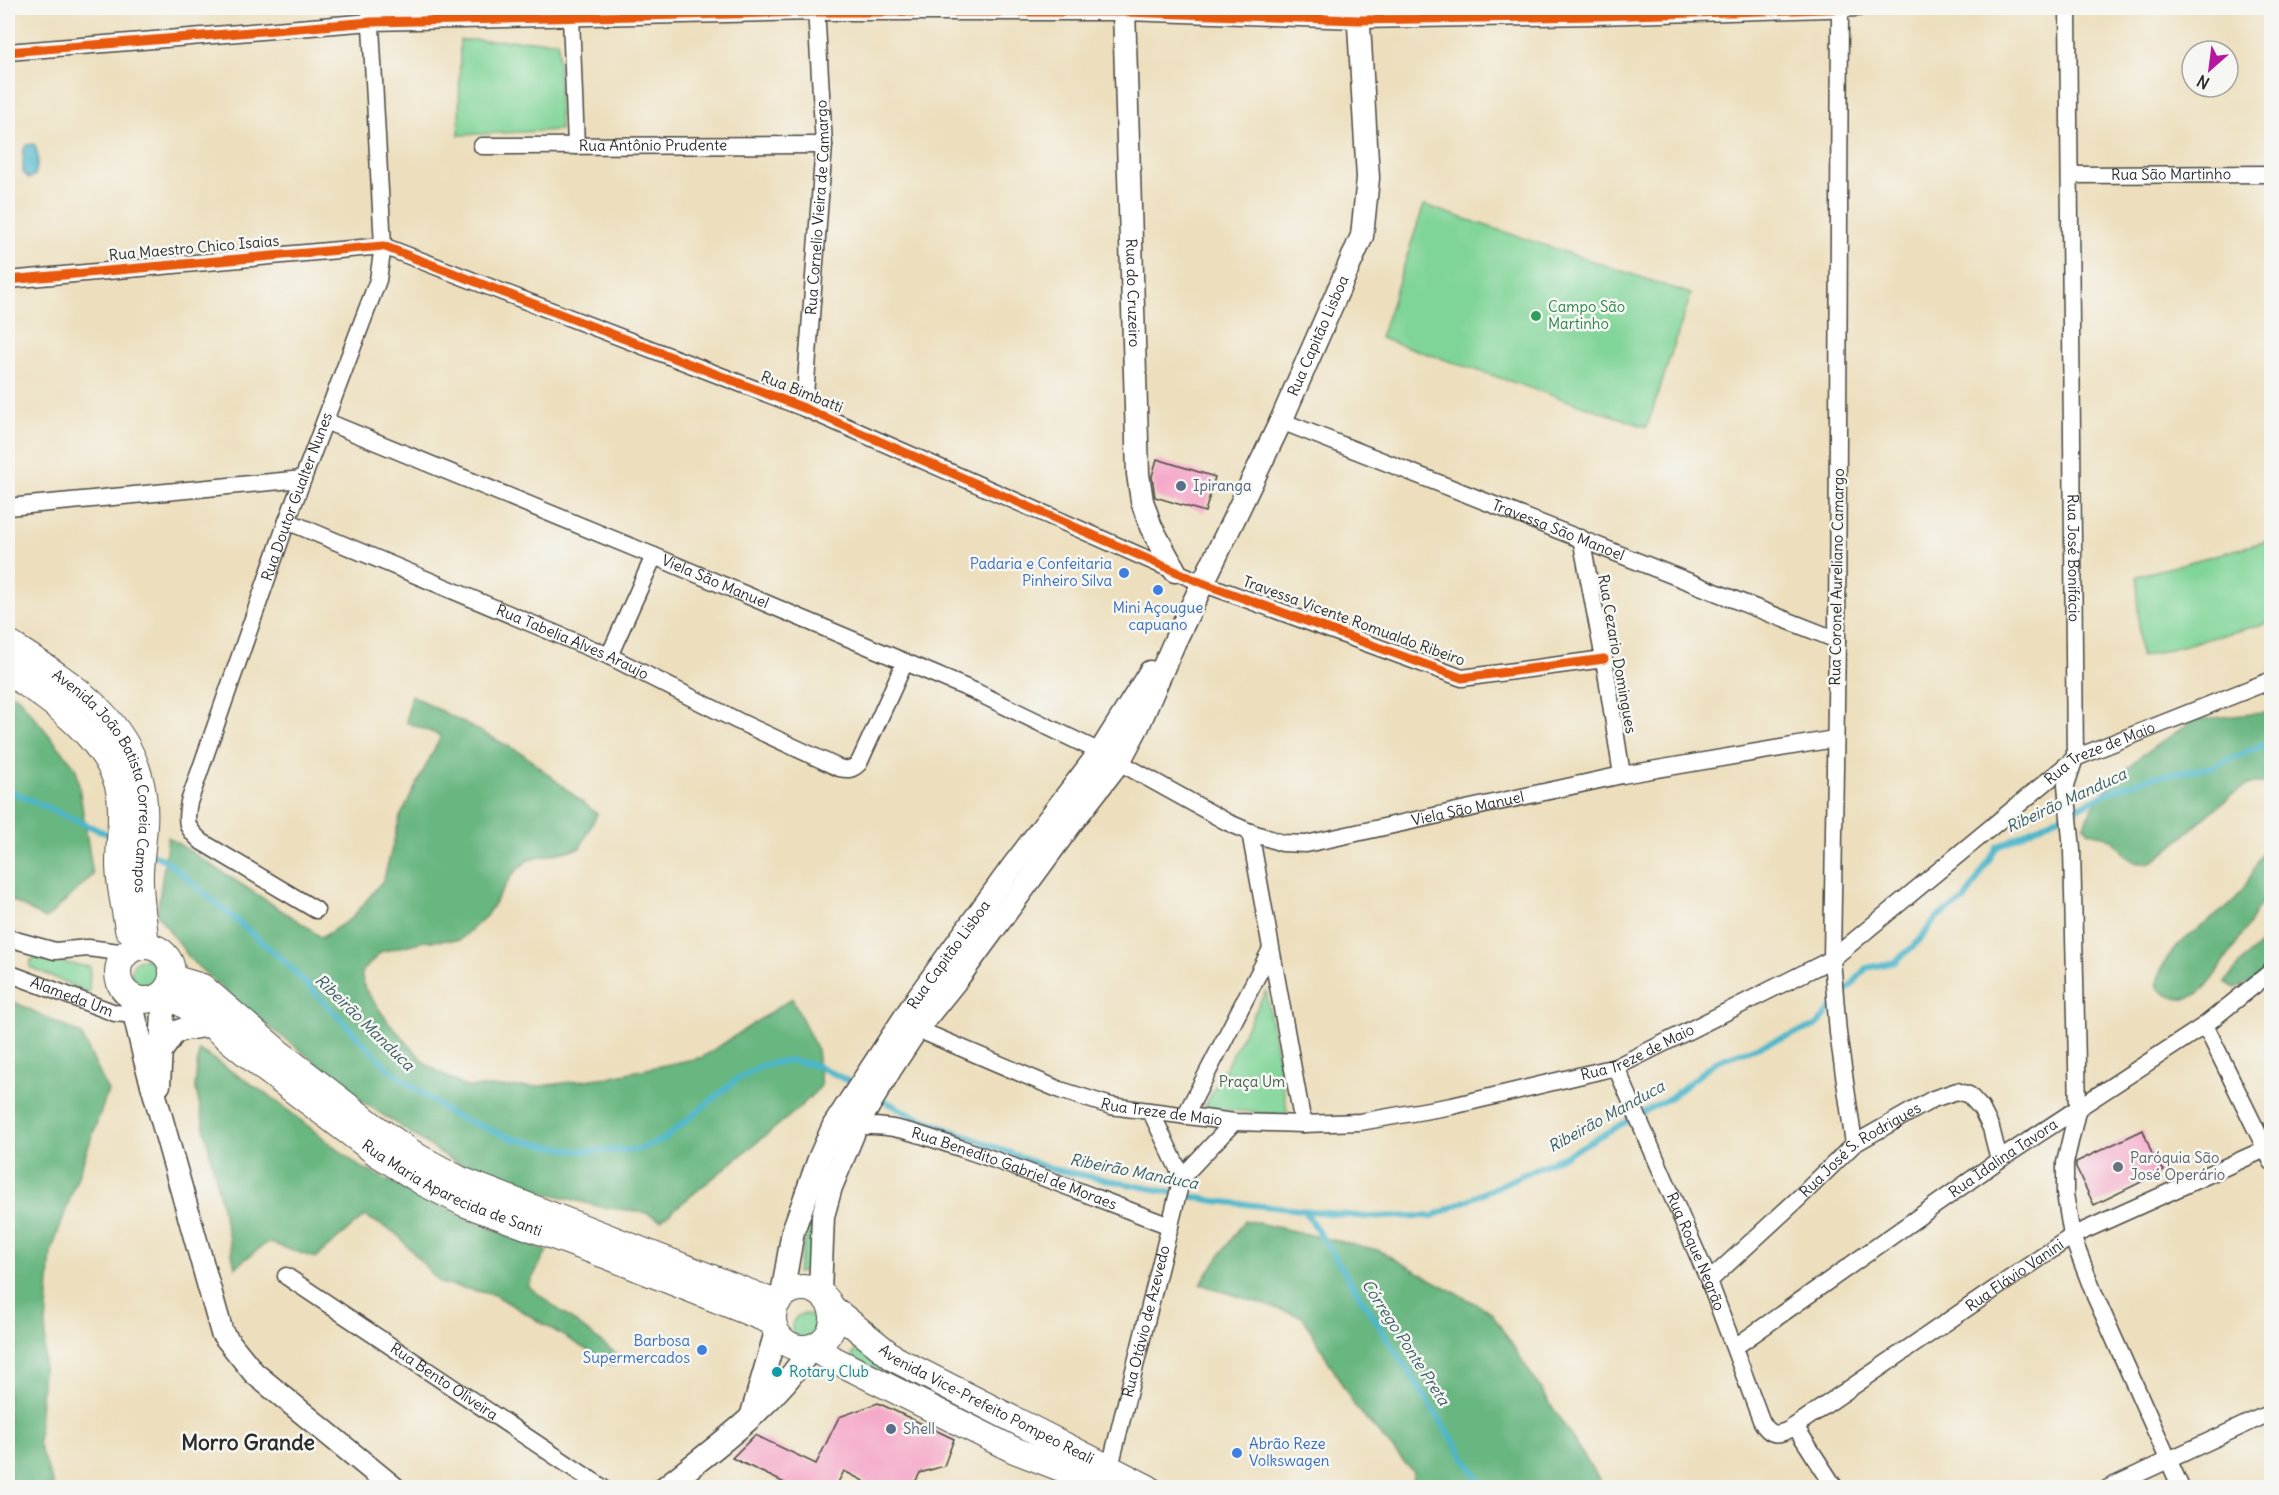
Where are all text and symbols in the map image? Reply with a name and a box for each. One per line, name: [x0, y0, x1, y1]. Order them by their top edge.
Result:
north arrow: [2180, 39, 2240, 99]
text: N: [2193, 71, 2213, 94]
street label: Rua Cornelio Vieira de Camargo: [801, 99, 833, 316]
street label: Rua Antônio Prudente: [579, 135, 727, 155]
street label: Rua São Martinho: [2111, 164, 2231, 184]
street label: Rua Maestro Chico Isaias: [108, 231, 280, 264]
street label: Rua do Cruzeiro: [1122, 238, 1144, 347]
street label: Rua Capitão Lisboa: [1283, 272, 1353, 399]
place label: Campo São Martinho: [1548, 297, 1625, 333]
marker: Campo São Martinho: [1529, 309, 1543, 323]
street label: Rua Bimbatti: [758, 366, 846, 417]
street label: Rua Doutor Gualter Nunes: [257, 409, 336, 583]
street label: Rua Coronel Aureliano Camargo: [1825, 468, 1848, 686]
place label: Ipiranga: [1193, 476, 1252, 495]
marker: Ipiranga: [1174, 479, 1188, 493]
street label: Rua José Bonifácio: [2064, 494, 2084, 622]
street label: Travessa São Manoel: [1490, 495, 1627, 564]
street label: Viela São Manuel: [659, 550, 772, 612]
place label: Padaria e Confeitaria Pinheiro Silva: [970, 554, 1112, 590]
marker: Padaria e Confeitaria Pinheiro Silva: [1117, 566, 1131, 580]
street label: Travessa Vicente Romualdo Ribeiro: [1240, 571, 1468, 670]
street label: Rua Cezario Domingues: [1594, 573, 1641, 735]
marker: Mini Açougue capuano: [1151, 583, 1165, 597]
place label: Mini Açougue capuano: [1113, 598, 1203, 634]
street label: Rua Tabelia Alves Araujo: [494, 600, 652, 683]
street label: Avenida João Batista Correia Campos: [49, 665, 154, 894]
street label: Rua Treze de Maio: [2040, 717, 2158, 789]
water label: Ribeirão Manduca: [2003, 763, 2130, 837]
street label: Viela São Manuel: [1410, 787, 1526, 830]
street label: Rua Capitão Lisboa: [903, 896, 994, 1013]
water label: Ribeirão Manduca: [311, 970, 419, 1075]
street label: Alameda Um: [28, 972, 116, 1020]
street label: Rua Treze de Maio: [1579, 1020, 1697, 1084]
park label: Praça Um: [1219, 1072, 1285, 1091]
water label: Ribeirão Manduca: [1544, 1075, 1668, 1156]
street label: Rua Treze de Maio: [1099, 1093, 1224, 1129]
street label: Rua José S. Rodrigues: [1795, 1098, 1924, 1201]
street label: Rua Idalina Tavora: [1945, 1114, 2061, 1202]
street label: Rua Benedito Gabriel de Moraes: [909, 1123, 1120, 1214]
street label: Rua Maria Aparecida de Santi: [358, 1135, 545, 1240]
place label: Paróquia São José Operário: [2130, 1148, 2225, 1184]
water label: Ribeirão Manduca: [1068, 1149, 1201, 1193]
marker: Paróquia São José Operário: [2111, 1160, 2125, 1174]
street label: Rua Roque Negrão: [1663, 1189, 1729, 1313]
street label: Rua Flávio Vanini: [1962, 1235, 2067, 1315]
street label: Rua Otávio de Azevedo: [1118, 1243, 1174, 1399]
water label: Córrego Ponte Preta: [1358, 1275, 1455, 1409]
place label: Barbosa Supermercados: [583, 1331, 690, 1367]
street label: Rua Bento Oliveira: [387, 1338, 502, 1424]
street label: Avenida Vice-Prefeito Pompeo Reali: [875, 1340, 1097, 1468]
marker: Barbosa Supermercados: [695, 1343, 709, 1357]
place label: Rotary Club: [789, 1362, 869, 1381]
marker: Rotary Club: [770, 1365, 784, 1379]
place label: Shell: [903, 1419, 935, 1438]
marker: Shell: [884, 1422, 898, 1436]
district label: Morro Grande: [181, 1429, 315, 1456]
place label: Abrão Reze Volkswagen: [1249, 1434, 1330, 1470]
marker: Abrão Reze Volkswagen: [1230, 1446, 1244, 1460]

